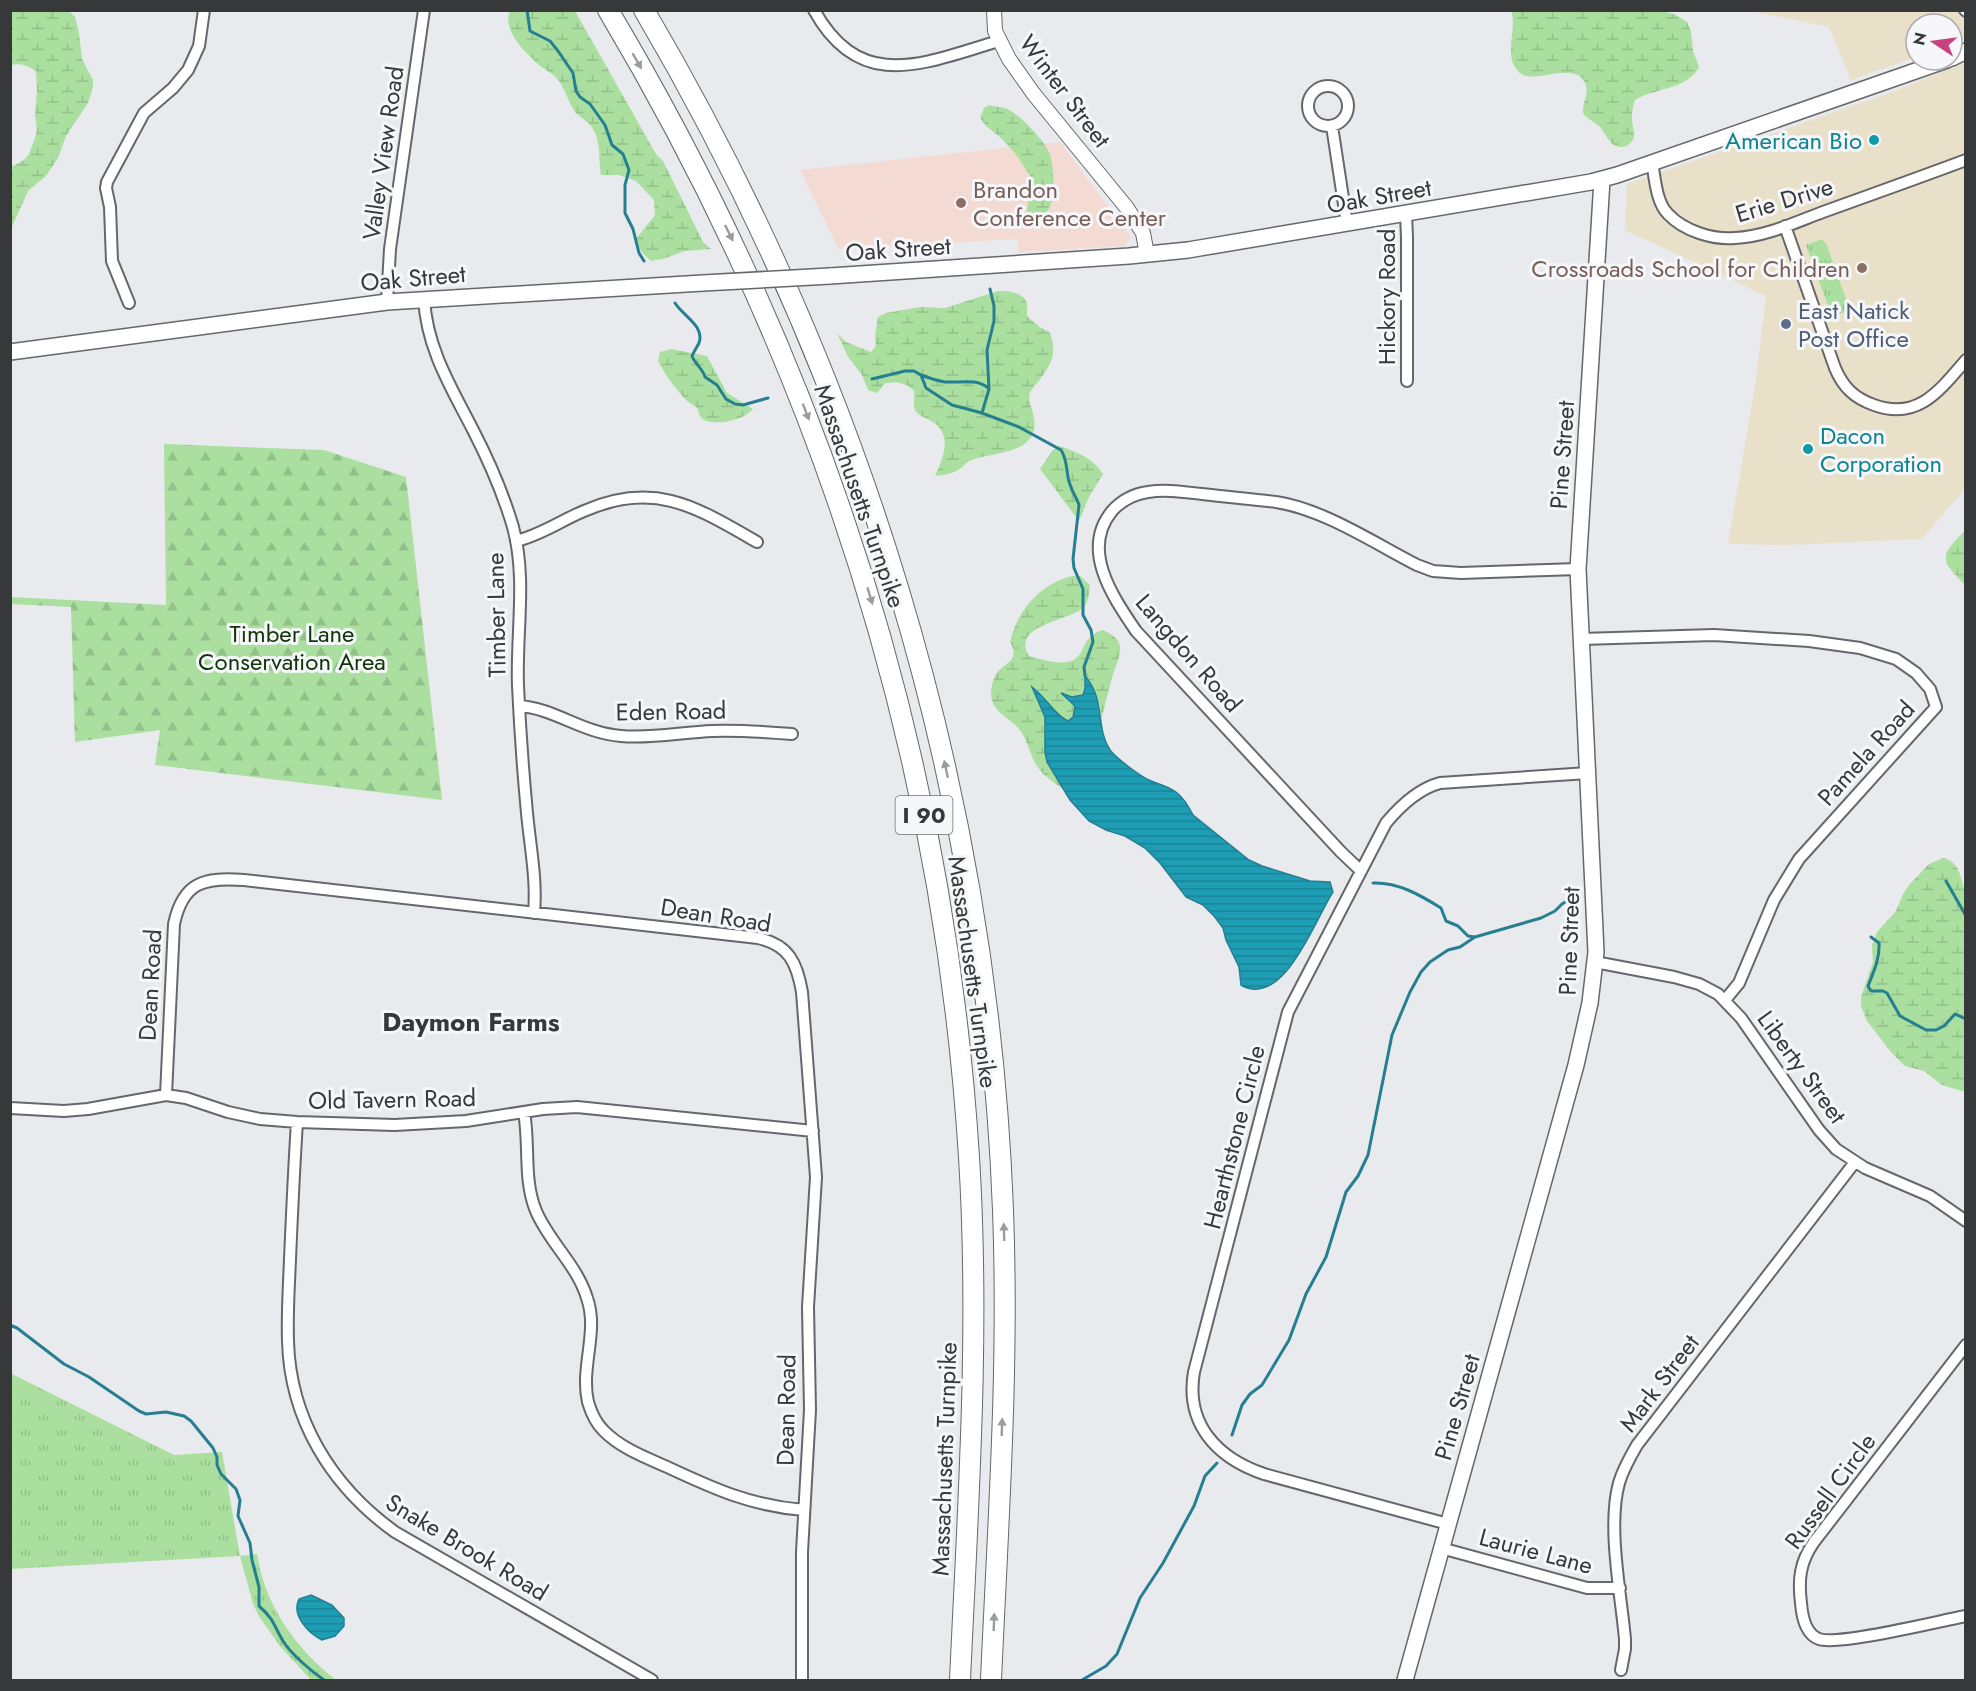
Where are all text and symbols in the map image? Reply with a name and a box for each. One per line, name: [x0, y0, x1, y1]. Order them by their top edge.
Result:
north arrow: [1904, 12, 1964, 72]
street label: Winter Street: [1011, 27, 1119, 155]
text: N: [1907, 30, 1933, 48]
one-way arrow: [632, 53, 643, 69]
street label: Valley View Road: [353, 64, 413, 242]
place label: American Bio: [1725, 123, 1862, 158]
marker: American Bio: [1867, 133, 1881, 147]
street label: Erie Drive: [1731, 169, 1837, 231]
street label: Oak Street: [1324, 170, 1434, 222]
place label: Brandon Conference Center: [973, 172, 1167, 235]
marker: Brandon Conference Center: [954, 196, 968, 210]
one-way arrow: [724, 225, 733, 242]
street label: Oak Street: [844, 228, 952, 270]
street label: Hickory Road: [1369, 229, 1404, 365]
place label: Crossroads School for Children: [1531, 251, 1850, 286]
street label: Oak Street: [359, 256, 467, 300]
marker: Crossroads School for Children: [1855, 261, 1869, 275]
place label: East Natick Post Office: [1798, 293, 1910, 356]
marker: East Natick Post Office: [1779, 317, 1793, 331]
street label: Massachusetts Turnpike: [805, 380, 915, 612]
street label: Pine Street: [1541, 399, 1583, 511]
one-way arrow: [802, 403, 811, 421]
place label: Dacon Corporation: [1820, 418, 1942, 481]
marker: Dacon Corporation: [1801, 442, 1815, 456]
street label: Timber Lane: [477, 552, 515, 678]
street label: Langdon Road: [1128, 586, 1250, 720]
one-way arrow: [866, 588, 875, 606]
park label: Timber Lane Conservation Area: [198, 616, 386, 679]
street label: Eden Road: [615, 693, 727, 729]
street label: Pamela Road: [1809, 693, 1923, 813]
one-way arrow: [941, 759, 950, 778]
road number: I 90: [896, 796, 952, 834]
street label: Massachusetts Turnpike: [939, 854, 1007, 1090]
street label: Pine Street: [1550, 886, 1588, 996]
street label: Dean Road: [658, 889, 774, 941]
street label: Dean Road: [130, 928, 170, 1042]
district label: Daymon Farms: [382, 1003, 560, 1041]
street label: Liberty Street: [1749, 1003, 1855, 1131]
street label: Hearthstone Circle: [1194, 1041, 1274, 1233]
street label: Old Tavern Road: [308, 1080, 476, 1118]
one-way arrow: [999, 1223, 1008, 1242]
street label: Mark Street: [1611, 1327, 1707, 1439]
street label: Massachusetts Turnpike: [922, 1341, 966, 1577]
street label: Pine Street: [1425, 1350, 1489, 1464]
street label: Dean Road: [768, 1354, 804, 1466]
one-way arrow: [997, 1418, 1007, 1437]
street label: Russell Circle: [1776, 1426, 1884, 1556]
street label: Snake Brook Road: [379, 1485, 555, 1609]
street label: Laurie Lane: [1475, 1519, 1597, 1583]
one-way arrow: [989, 1613, 998, 1632]

